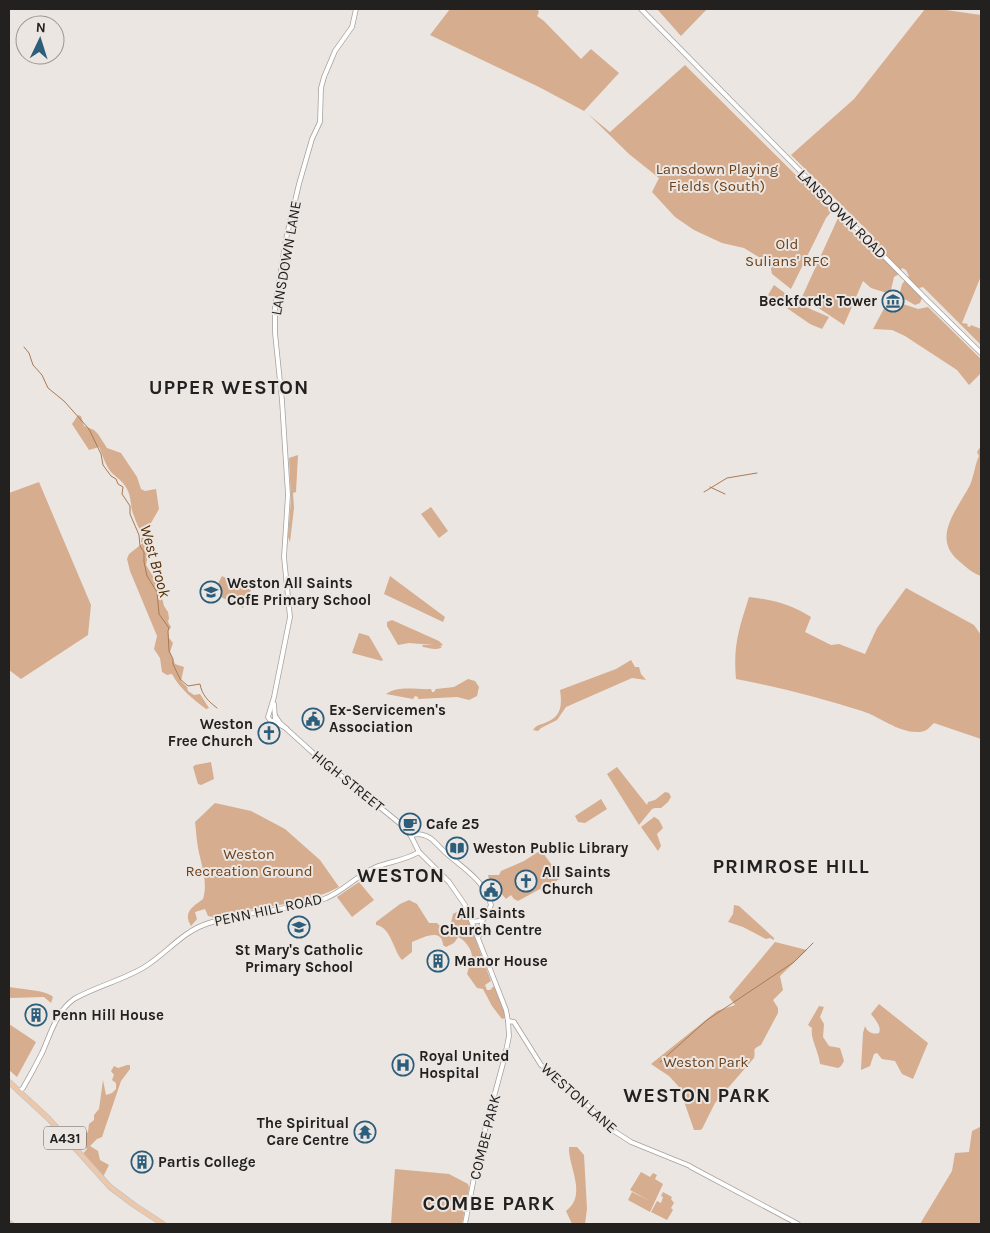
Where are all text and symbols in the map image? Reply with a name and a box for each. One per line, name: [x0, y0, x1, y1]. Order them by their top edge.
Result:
north arrow: [15, 15, 65, 65]
text: N: [35, 19, 46, 36]
park label: Lansdown Playing Fields (South): [656, 160, 779, 195]
street label: LANSDOWN ROAD: [794, 166, 890, 262]
street label: LANSDOWN LANE: [267, 199, 305, 317]
park label: Old Sulians' RFC: [745, 235, 829, 270]
museum icon: Beckford's Tower: [881, 289, 905, 313]
place label: Beckford's Tower: [759, 292, 877, 310]
district label: UPPER WESTON: [149, 376, 309, 399]
water label: West Brook: [136, 523, 175, 600]
place label: Weston All Saints CofE Primary School: [227, 574, 371, 609]
school or university icon: Weston All Saints CofE Primary School: [199, 580, 223, 604]
place label: Ex-Servicemen's Association: [329, 701, 446, 736]
public building icon: Ex-Servicemen's Association: [301, 707, 325, 731]
place label: Weston Free Church: [168, 715, 253, 750]
church icon: Weston Free Church: [257, 721, 281, 745]
street label: HIGH STREET: [308, 746, 388, 816]
cafe icon: Cafe 25: [398, 812, 422, 836]
place label: Cafe 25: [426, 815, 480, 833]
library icon: Weston Public Library: [445, 836, 469, 860]
place label: Weston Public Library: [473, 839, 629, 857]
park label: Weston Recreation Ground: [185, 845, 313, 880]
district label: PRIMROSE HILL: [712, 855, 870, 878]
place label: All Saints Church: [542, 863, 611, 898]
district label: WESTON: [357, 864, 445, 887]
church icon: All Saints Church: [514, 869, 538, 893]
public building icon: All Saints Church Centre: [479, 878, 503, 902]
street label: PENN HILL ROAD: [212, 890, 324, 930]
place label: All Saints Church Centre: [440, 904, 542, 939]
school or university icon: St Mary's Catholic Primary School: [287, 915, 311, 939]
place label: St Mary's Catholic Primary School: [235, 941, 363, 976]
building icon: Manor House: [426, 949, 450, 973]
place label: Manor House: [454, 952, 548, 970]
building icon: Penn Hill House: [24, 1003, 48, 1027]
place label: Penn Hill House: [52, 1006, 164, 1024]
place label: Royal United Hospital: [419, 1047, 510, 1082]
hospital icon: Royal United Hospital: [391, 1053, 415, 1077]
park label: Weston Park: [663, 1053, 749, 1071]
street label: WESTON LANE: [537, 1059, 621, 1137]
district label: WESTON PARK: [623, 1084, 771, 1107]
street label: COMBE PARK: [466, 1092, 504, 1182]
place label: The Spiritual Care Centre: [257, 1114, 349, 1149]
temple icon: The Spiritual Care Centre: [353, 1120, 377, 1144]
road number: A431: [44, 1126, 86, 1150]
building icon: Partis College: [130, 1150, 154, 1174]
place label: Partis College: [158, 1153, 256, 1171]
district label: COMBE PARK: [423, 1192, 555, 1215]

